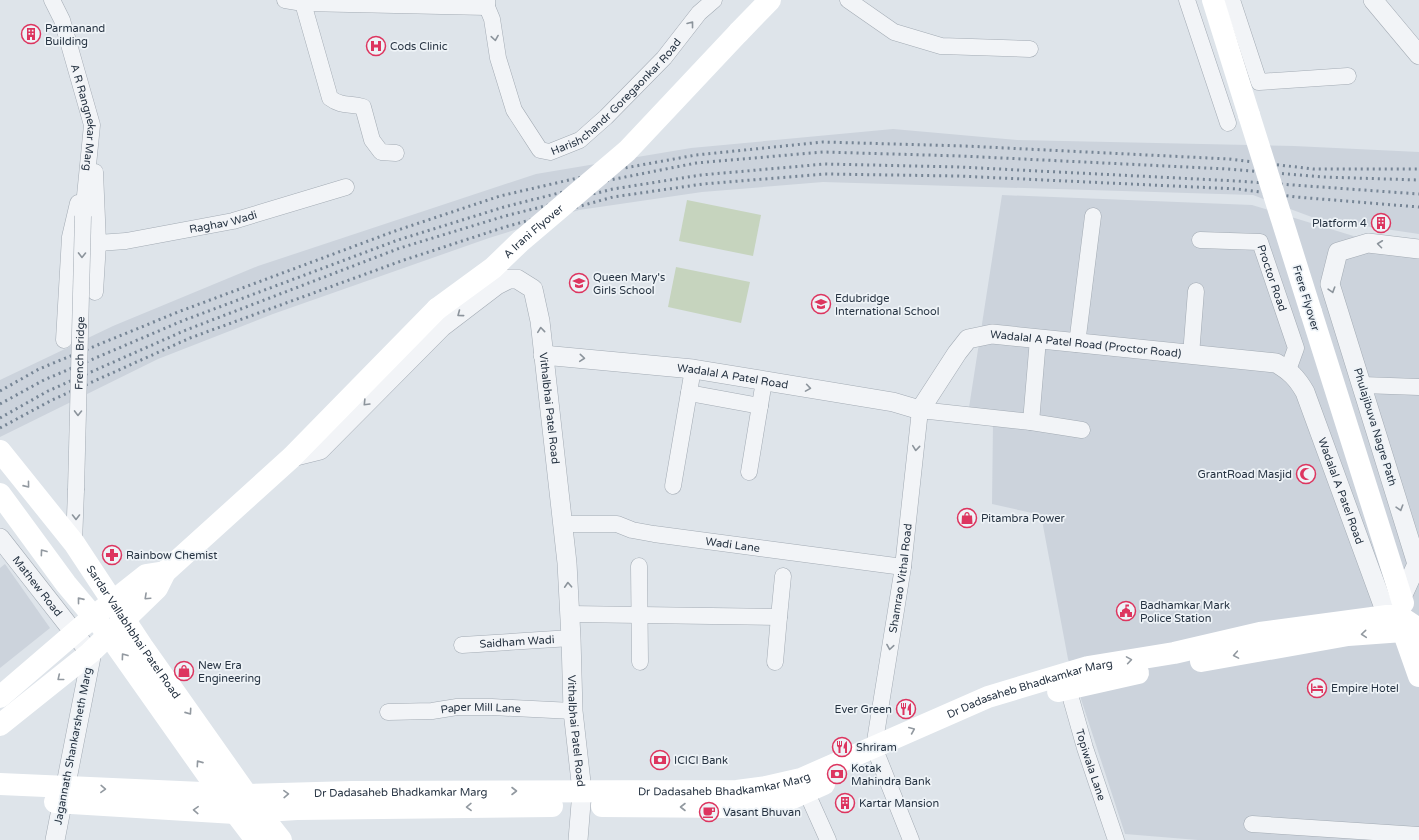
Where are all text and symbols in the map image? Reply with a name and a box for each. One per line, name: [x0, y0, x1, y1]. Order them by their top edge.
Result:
one-way arrow: [686, 21, 693, 28]
place label: Parmanand Building: [45, 22, 105, 48]
building icon: Parmanand Building: [20, 23, 42, 45]
hospital icon: Cods Clinic: [365, 35, 387, 57]
one-way arrow: [490, 35, 499, 41]
street label: Harishchandr Goregaonkar Road: [549, 36, 683, 158]
place label: Cods Clinic: [390, 40, 448, 53]
street label: A R Rangnekar Marg: [68, 62, 99, 172]
street label: A Irani Flyover: [501, 201, 566, 261]
street label: Raghav Wadi: [188, 208, 258, 236]
building icon: Platform 4: [1370, 212, 1392, 234]
place label: Platform 4: [1312, 217, 1367, 230]
one-way arrow: [1377, 240, 1383, 249]
street label: Proctor Road: [1255, 243, 1290, 313]
one-way arrow: [77, 252, 86, 258]
street label: Frere Flyover: [1290, 264, 1322, 333]
place label: Queen Mary's Girls School: [593, 271, 665, 297]
school or university icon: Queen Mary's Girls School: [568, 272, 590, 294]
one-way arrow: [1327, 286, 1336, 293]
place label: Edubridge International School: [835, 292, 939, 318]
school or university icon: Edubridge International School: [810, 293, 832, 315]
one-way arrow: [457, 309, 464, 316]
street label: French Bridge: [72, 316, 87, 390]
one-way arrow: [537, 327, 546, 333]
street label: Wadalal A Patel Road (Proctor Road): [990, 327, 1182, 360]
street label: Vithalbhai Patel Road: [537, 352, 562, 465]
one-way arrow: [579, 354, 585, 363]
street label: Wadalal A Patel Road: [677, 361, 789, 391]
street label: Phulajibuva Nagre Path: [1351, 366, 1399, 488]
one-way arrow: [805, 383, 811, 392]
one-way arrow: [363, 398, 371, 406]
one-way arrow: [73, 410, 82, 416]
street label: Wadalal A Patel Road: [1316, 436, 1367, 546]
one-way arrow: [912, 445, 921, 451]
mosque icon: GrantRoad Masjid: [1295, 463, 1317, 485]
place label: GrantRoad Masjid: [1197, 468, 1292, 481]
one-way arrow: [23, 481, 30, 488]
one-way arrow: [1395, 504, 1404, 511]
shop icon: Pitambra Power: [956, 507, 978, 529]
place label: Pitambra Power: [981, 512, 1065, 525]
one-way arrow: [72, 514, 80, 520]
street label: Shamrao Vithal Road: [886, 523, 914, 634]
street label: Wadi Lane: [705, 534, 761, 554]
pharmacy icon: Rainbow Chemist: [101, 544, 123, 566]
place label: Rainbow Chemist: [126, 549, 217, 562]
one-way arrow: [41, 550, 48, 557]
street label: Mathew Road: [10, 553, 65, 619]
street label: Sardar Vallabhbhai Patel Road: [84, 563, 183, 701]
one-way arrow: [564, 582, 573, 588]
one-way arrow: [144, 592, 152, 600]
one-way arrow: [77, 598, 84, 605]
place label: Badhamkar Mark Police Station: [1140, 599, 1230, 625]
public building icon: Badhamkar Mark Police Station: [1115, 600, 1137, 622]
one-way arrow: [1361, 630, 1367, 639]
street label: Saidham Wadi: [479, 633, 555, 650]
one-way arrow: [886, 643, 895, 650]
one-way arrow: [1233, 650, 1239, 659]
one-way arrow: [122, 654, 129, 661]
street label: Dr Dadasaheb Bhadkamkar Marg: [945, 657, 1114, 721]
one-way arrow: [1126, 657, 1132, 665]
place label: New Era Engineering: [198, 659, 261, 685]
shop icon: New Era Engineering: [173, 660, 195, 682]
street label: Jagannath Shankarsheth Marg: [51, 666, 95, 826]
one-way arrow: [57, 673, 64, 680]
street label: Vithalbhai Patel Road: [566, 675, 588, 788]
hotel icon: Empire Hotel: [1306, 677, 1328, 699]
place label: Empire Hotel: [1331, 682, 1399, 695]
restaurant icon: Ever Green: [895, 698, 917, 720]
street label: Paper Mill Lane: [440, 701, 521, 716]
place label: Ever Green: [835, 703, 892, 716]
one-way arrow: [184, 708, 192, 715]
one-way arrow: [908, 727, 916, 735]
street label: Topiwala Lane: [1073, 727, 1109, 802]
restaurant icon: Shriram: [831, 736, 853, 758]
place label: Shriram: [856, 741, 897, 754]
bank icon: ICICI Bank: [649, 749, 671, 771]
place label: ICICI Bank: [674, 754, 728, 767]
one-way arrow: [197, 760, 204, 767]
place label: Kotak Mahindra Bank: [851, 762, 931, 788]
bank icon: Kotak Mahindra Bank: [826, 763, 848, 785]
street label: Dr Dadasaheb Bhadkamkar Marg: [638, 769, 812, 798]
one-way arrow: [100, 785, 106, 794]
street label: Dr Dadasaheb Bhadkamkar Marg: [314, 785, 488, 800]
one-way arrow: [511, 787, 517, 796]
one-way arrow: [283, 790, 289, 798]
building icon: Kartar Mansion: [834, 792, 856, 814]
place label: Kartar Mansion: [859, 797, 939, 810]
cafe icon: Vasant Bhuvan: [698, 801, 720, 823]
one-way arrow: [466, 803, 472, 812]
one-way arrow: [680, 803, 686, 811]
one-way arrow: [193, 806, 199, 815]
place label: Vasant Bhuvan: [723, 806, 801, 819]

